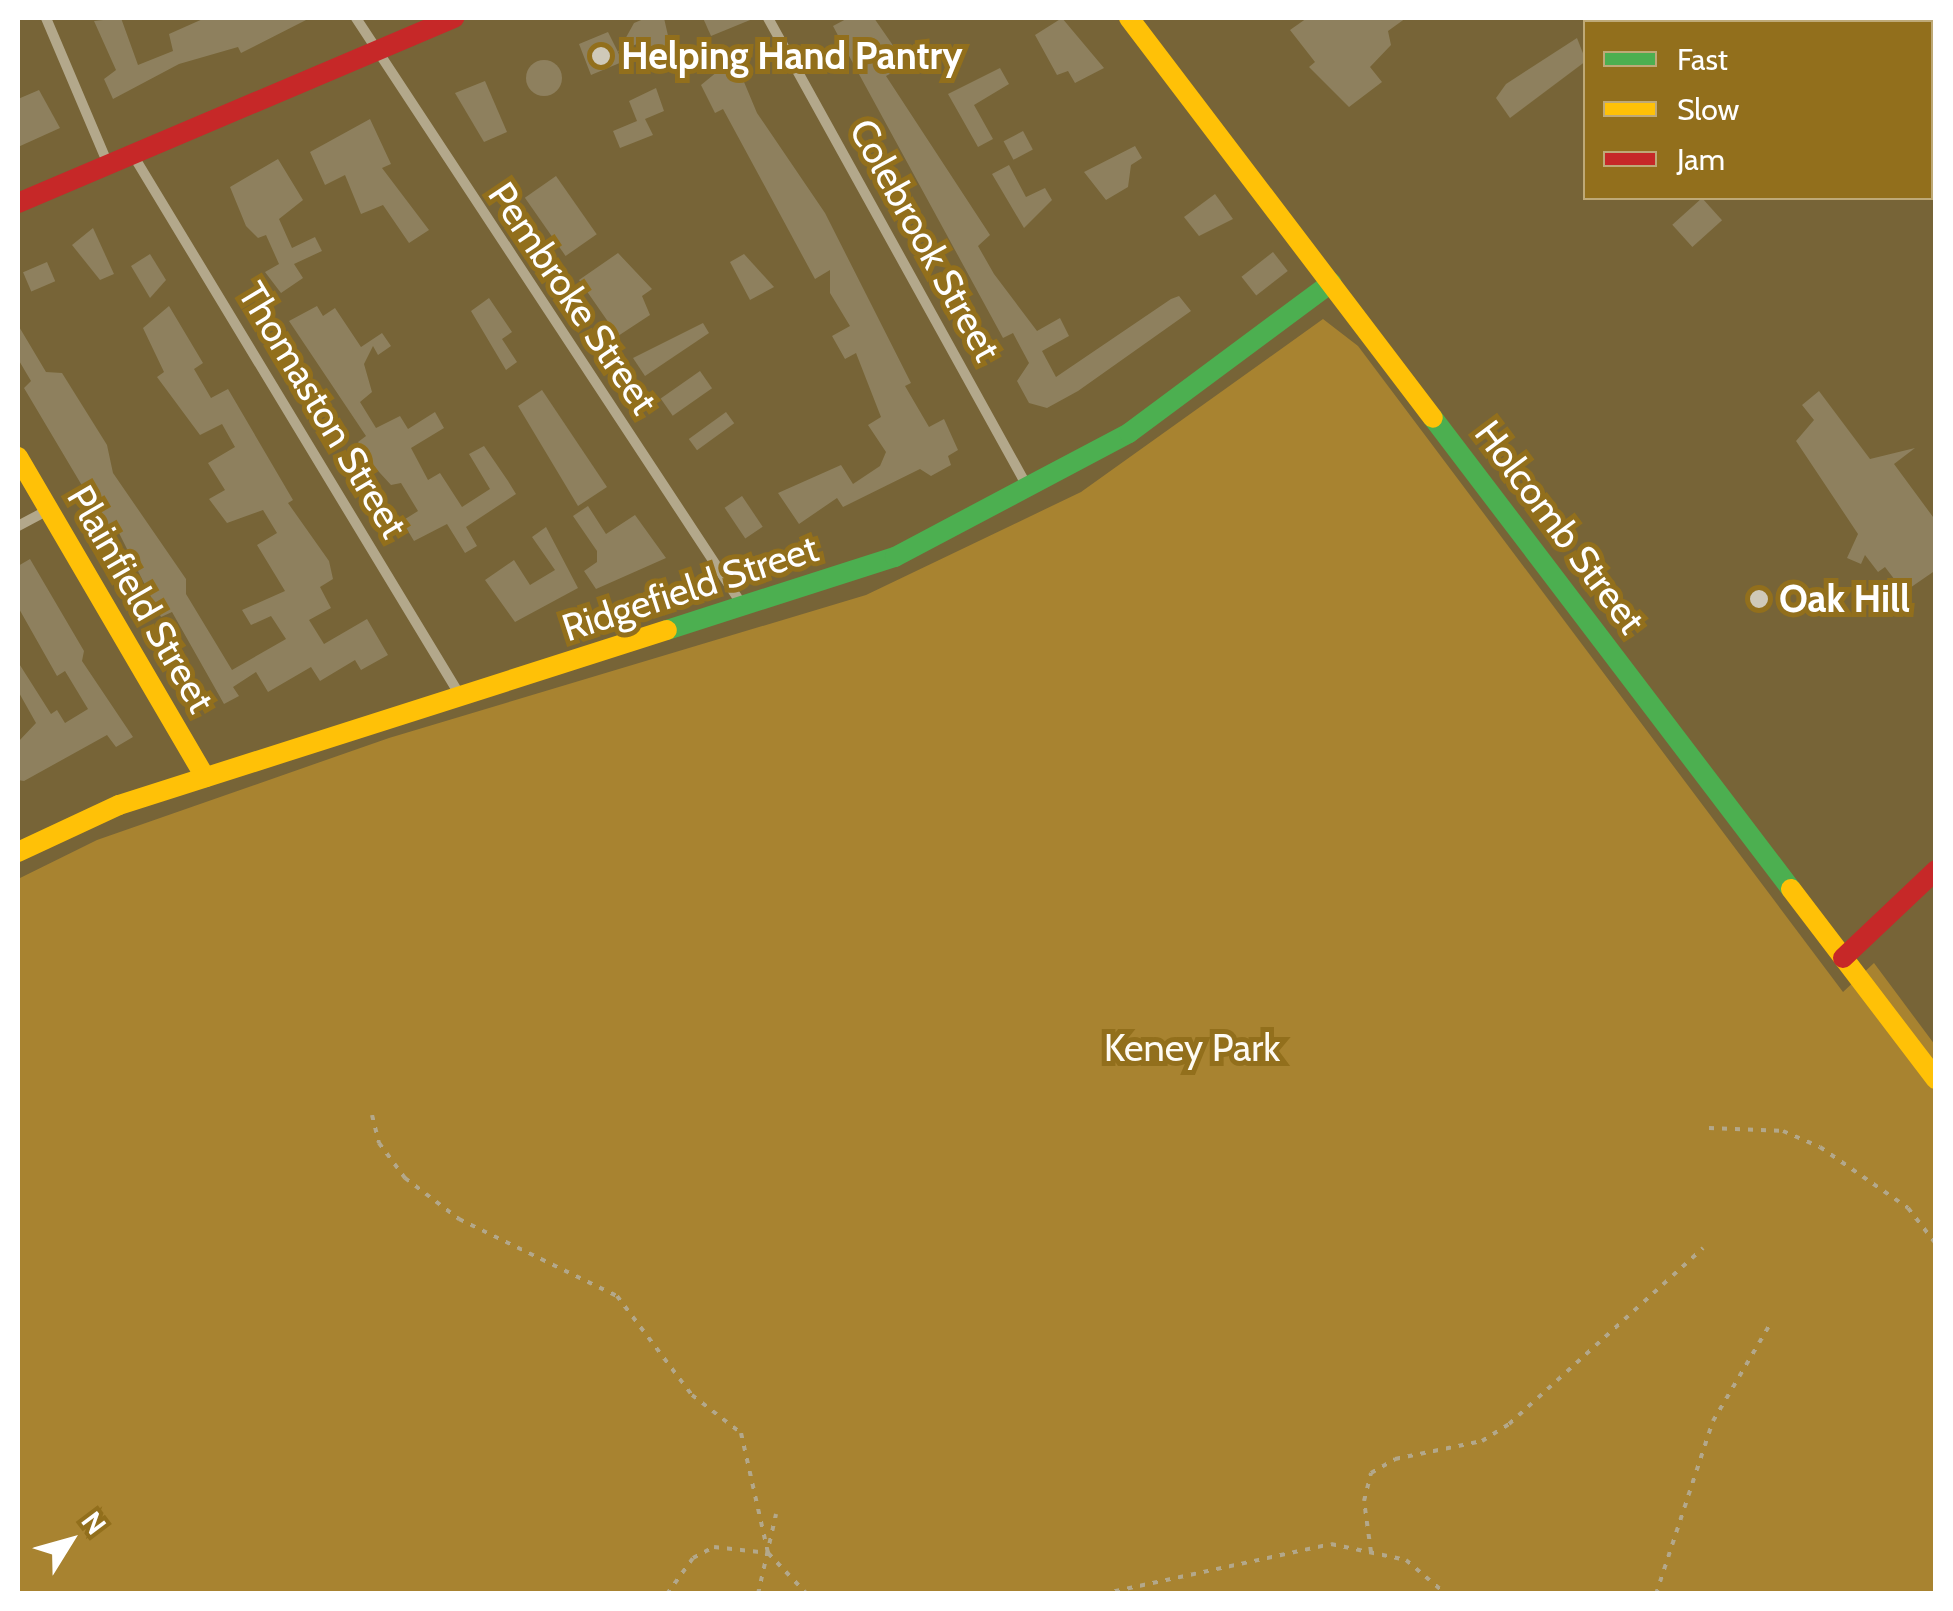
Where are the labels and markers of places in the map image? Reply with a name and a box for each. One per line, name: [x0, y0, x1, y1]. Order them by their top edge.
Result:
place label: Helping Hand Pantry: [621, 33, 963, 79]
marker: Helping Hand Pantry: [590, 45, 612, 67]
place label: Oak Hill: [1779, 576, 1910, 622]
marker: Oak Hill: [1748, 588, 1770, 610]

